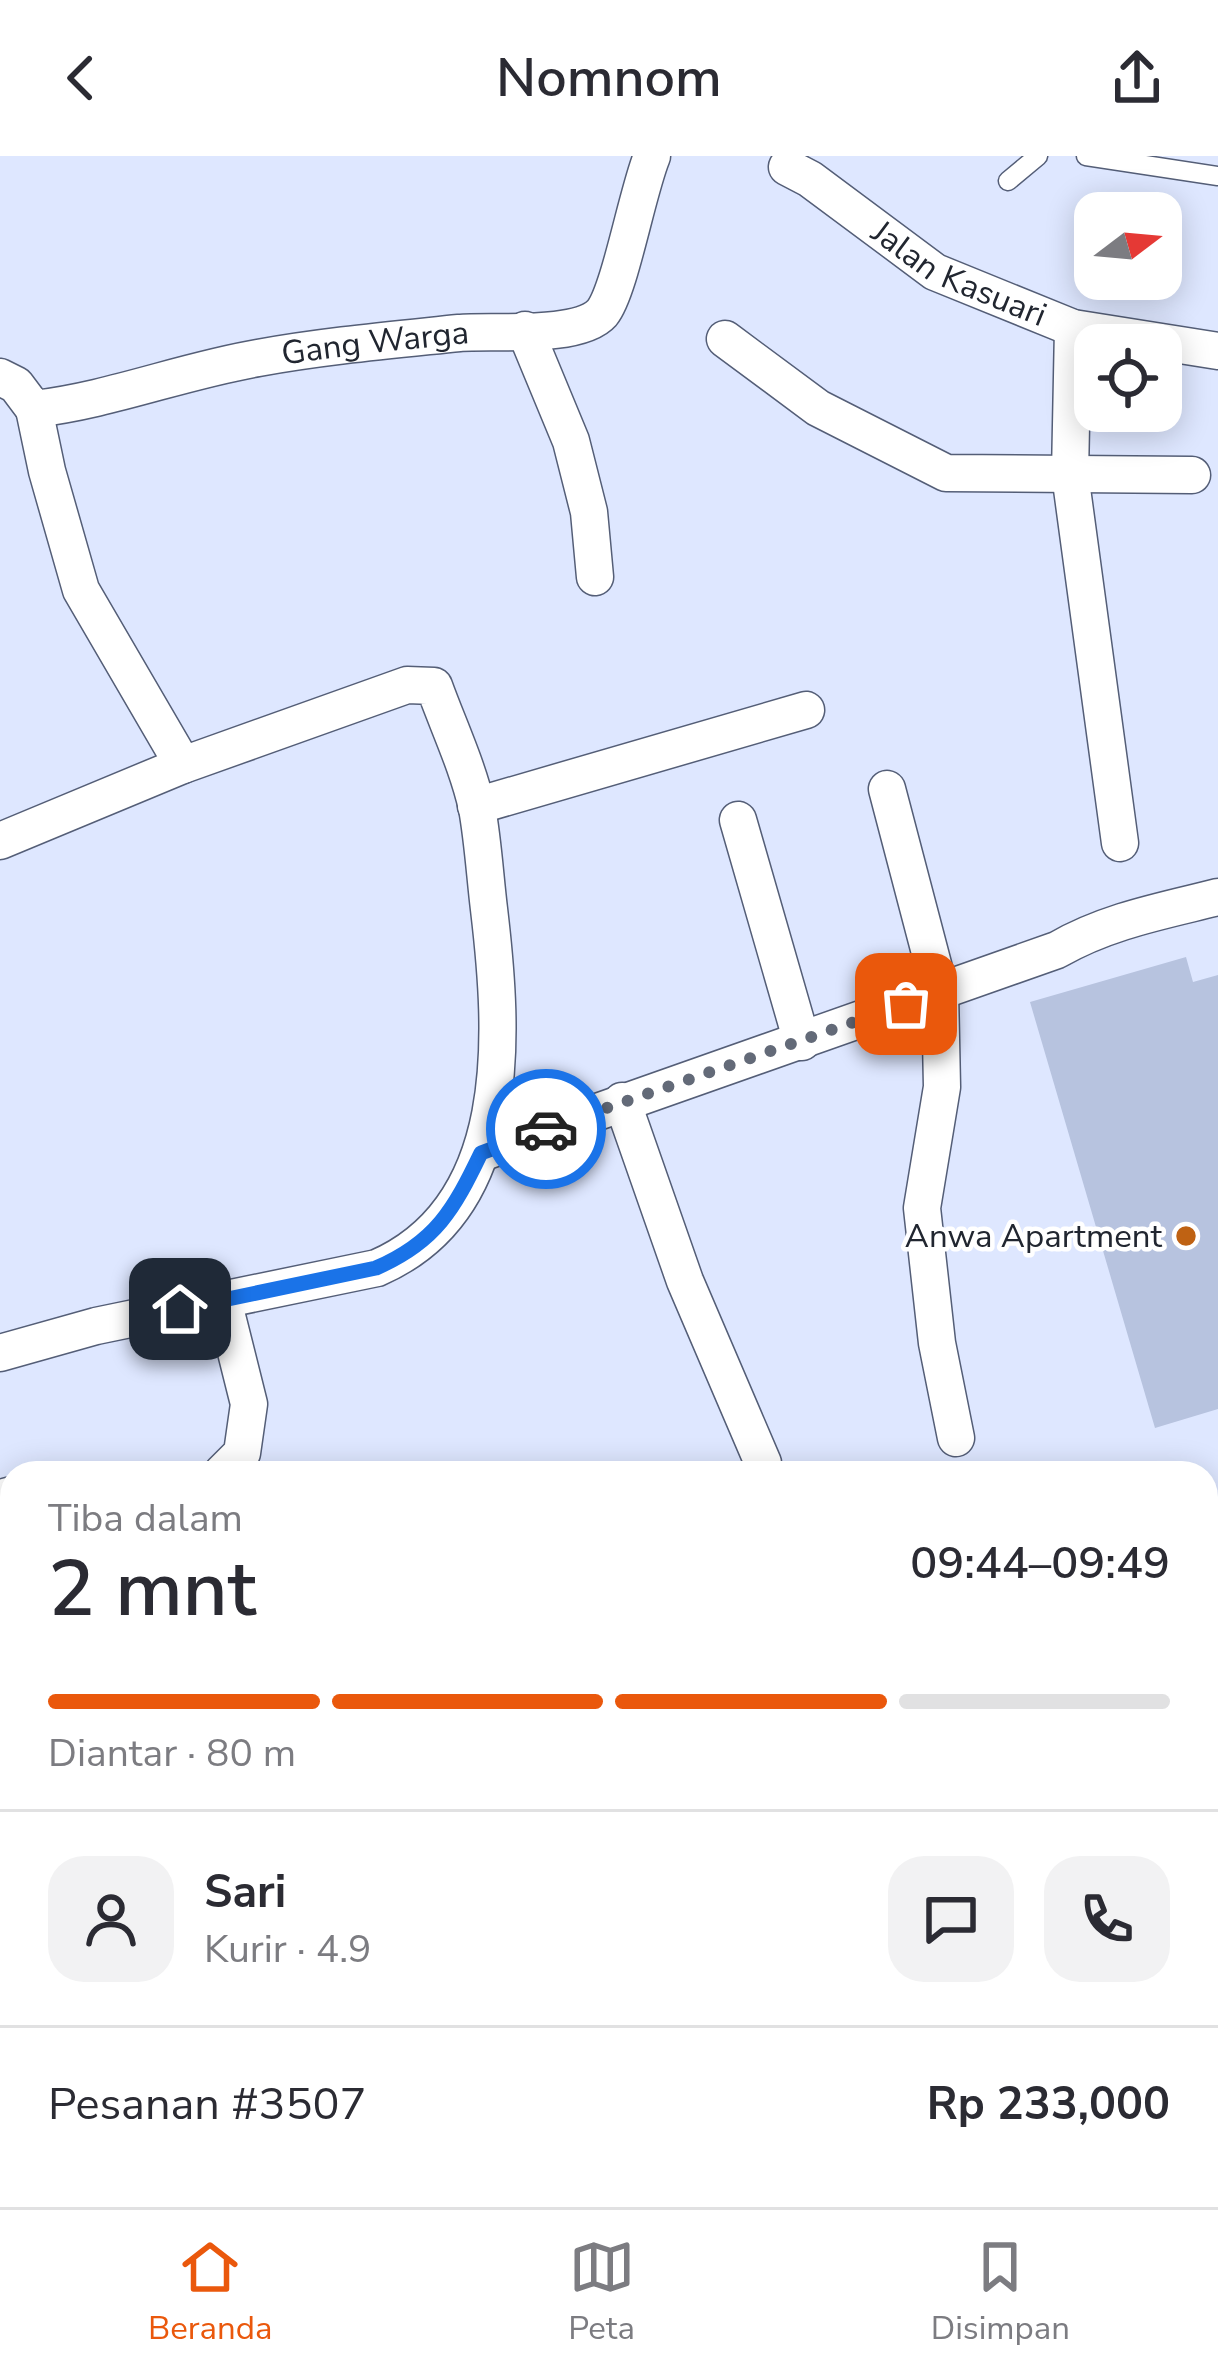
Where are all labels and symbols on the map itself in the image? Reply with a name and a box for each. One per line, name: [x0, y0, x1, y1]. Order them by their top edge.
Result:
north arrow: [1074, 192, 1182, 300]
street label: Jalan Kasuari: [862, 209, 1053, 337]
street label: Gang Warga: [278, 310, 471, 376]
pin: [855, 953, 957, 1055]
courier: [486, 1069, 606, 1189]
place label: Anwa Apartment: [905, 1214, 1162, 1259]
marker: Anwa Apartment: [1173, 1223, 1199, 1249]
pin: [129, 1258, 231, 1360]

